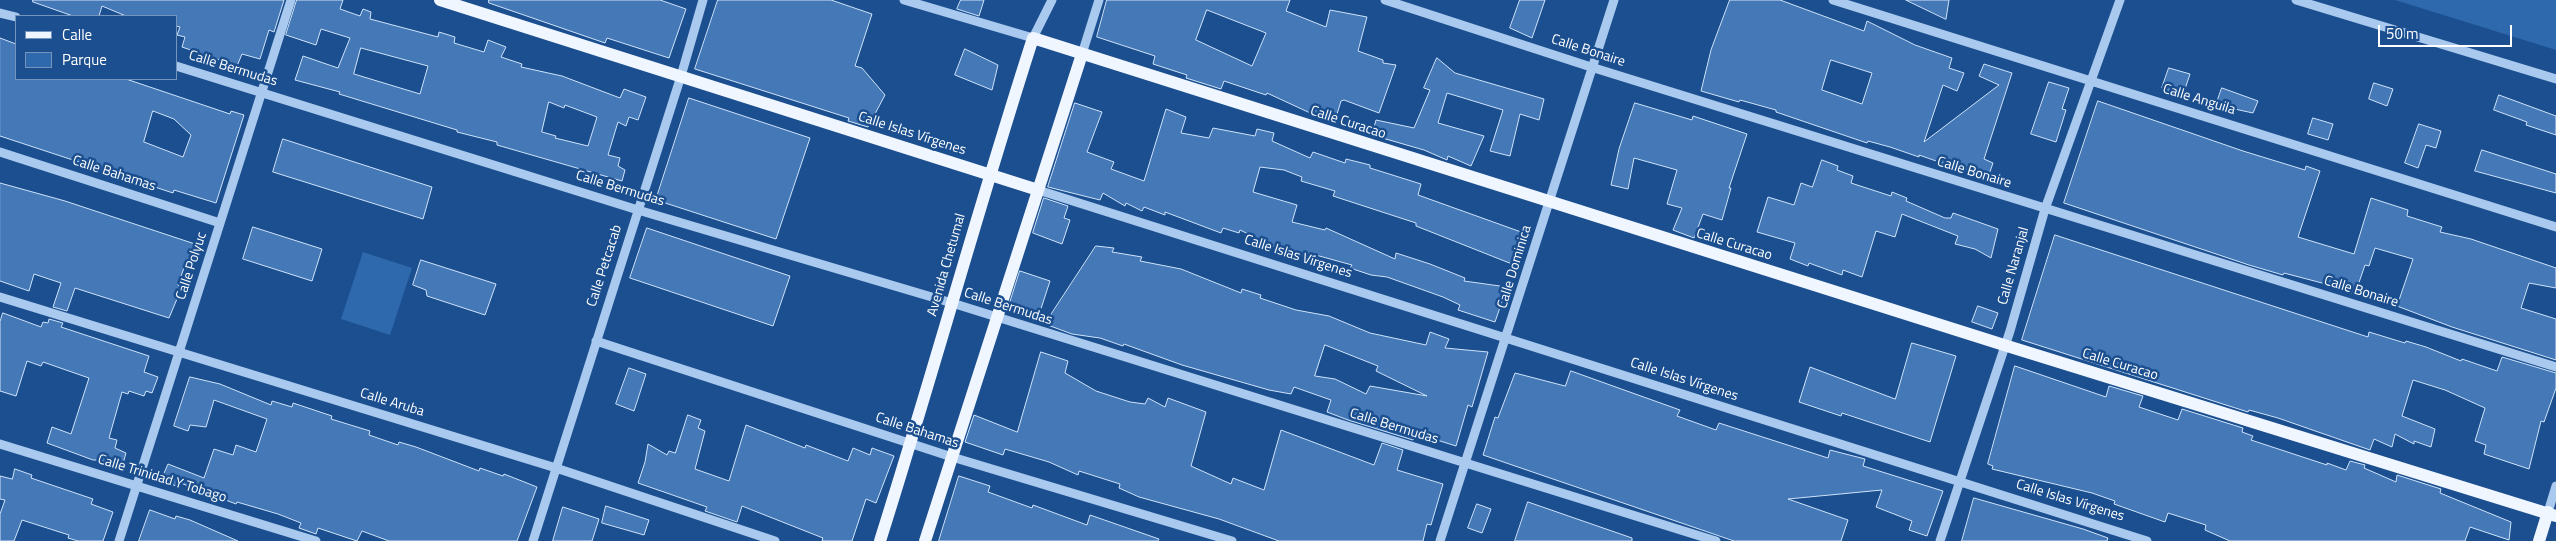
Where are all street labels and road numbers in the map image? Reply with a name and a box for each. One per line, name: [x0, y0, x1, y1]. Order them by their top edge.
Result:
street label: Calle Bonaire: [1549, 31, 1627, 71]
street label: Calle Bermudas: [187, 48, 279, 90]
street label: Calle Anguila: [2161, 81, 2237, 119]
street label: Calle Curacao: [1308, 103, 1388, 143]
street label: Calle Islas Vírgenes: [856, 109, 968, 159]
street label: Calle Bahamas: [70, 153, 158, 195]
street label: Calle Bonaire: [1935, 154, 2013, 192]
street label: Calle Bermudas: [574, 168, 666, 210]
street label: Avenida Chetumal: [924, 212, 970, 318]
street label: Calle Petcacab: [584, 223, 626, 309]
street label: Calle Dominica: [1494, 223, 1536, 311]
street label: Calle Curacao: [1694, 225, 1774, 265]
street label: Calle Naranjal: [1995, 225, 2033, 307]
street label: Calle Polyuc: [173, 230, 211, 302]
street label: Calle Islas Vírgenes: [1242, 232, 1354, 282]
street label: Calle Bonaire: [2322, 273, 2400, 311]
street label: Calle Bermudas: [962, 285, 1054, 329]
street label: Calle Curacao: [2080, 345, 2160, 385]
street label: Calle Islas Vírgenes: [1628, 355, 1740, 405]
street label: Calle Aruba: [358, 385, 426, 421]
street label: Calle Bermudas: [1348, 406, 1440, 448]
street label: Calle Bahamas: [873, 410, 961, 452]
street label: Calle Trinidad Y Tobago: [96, 451, 228, 507]
street label: Calle Islas Vírgenes: [2014, 477, 2126, 525]

